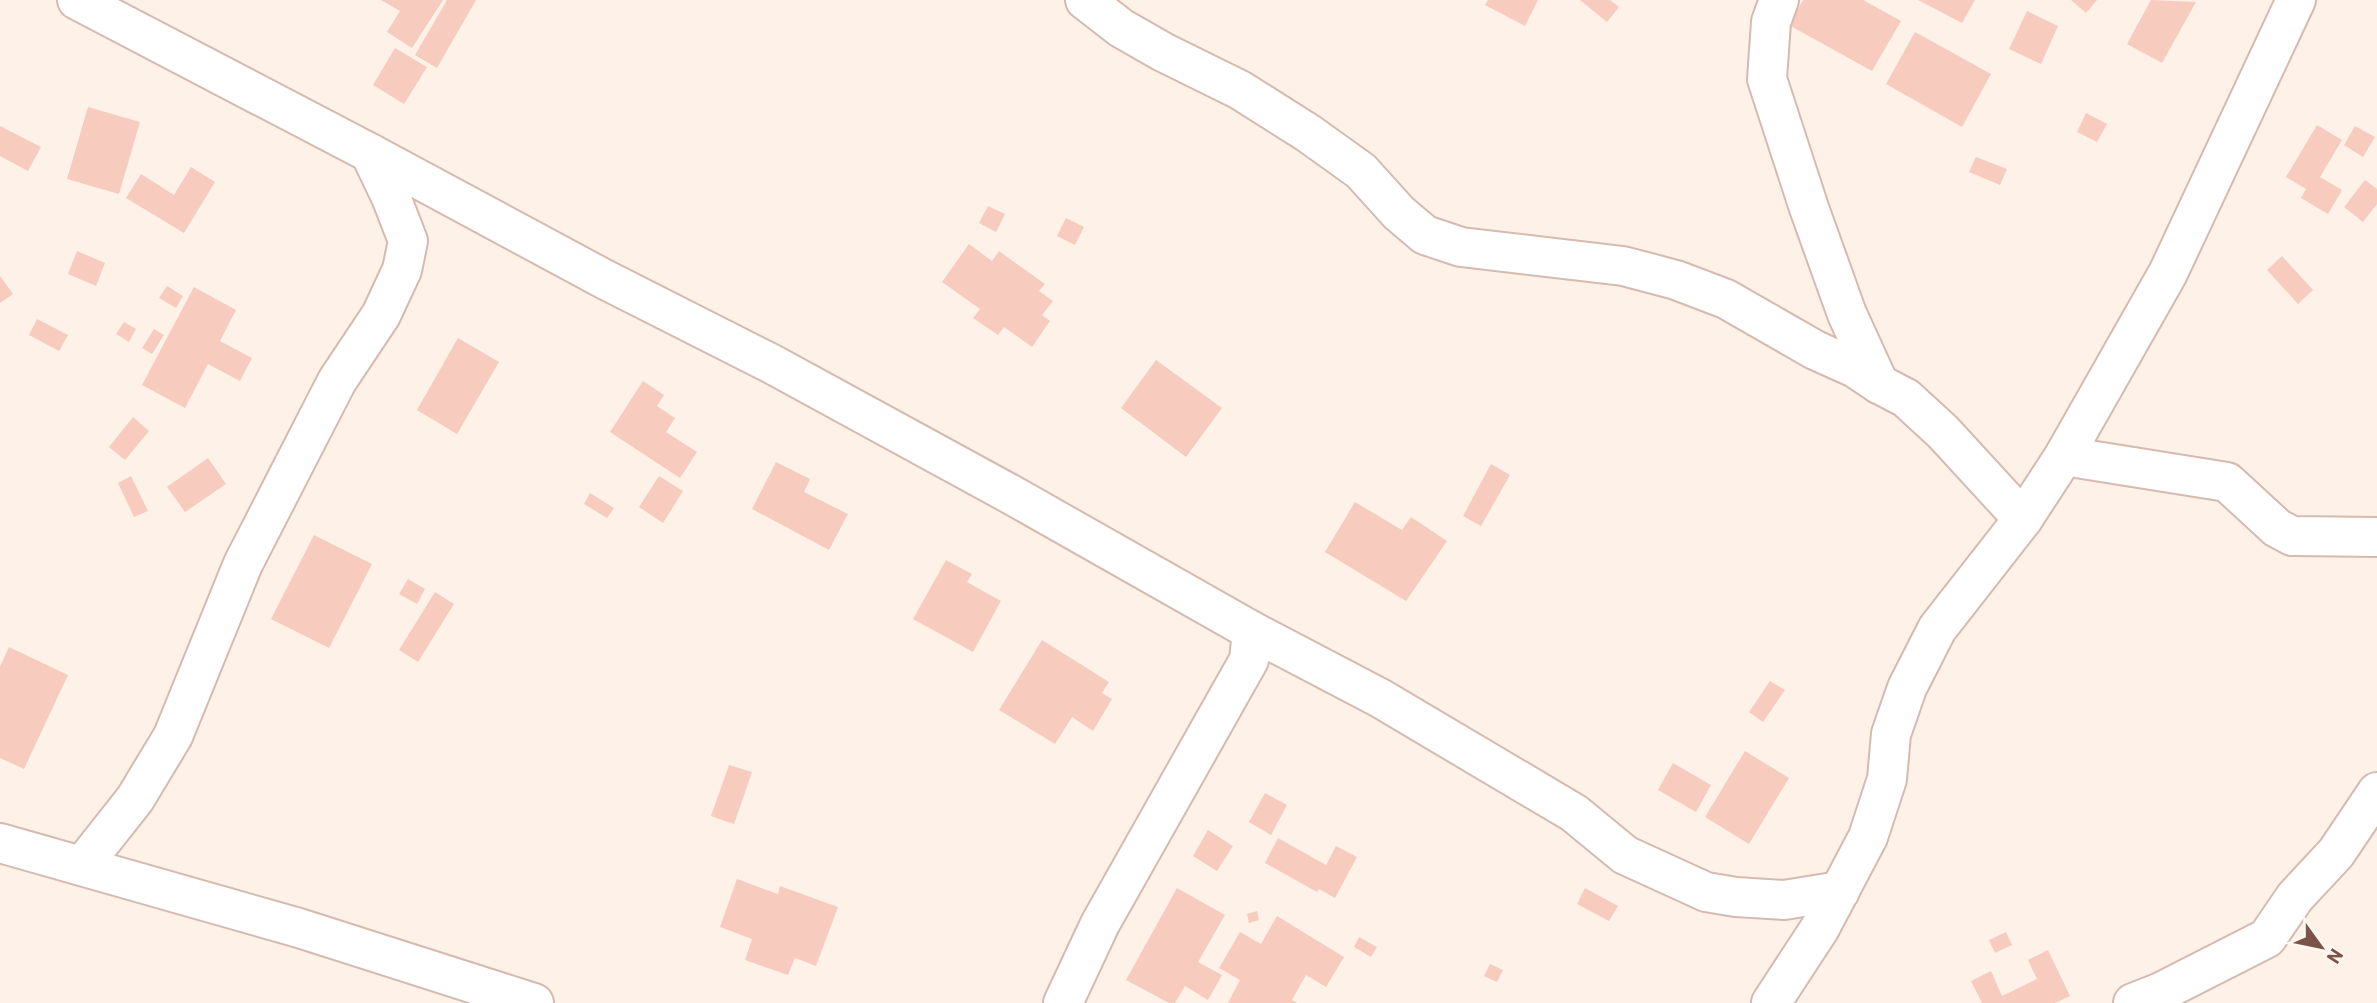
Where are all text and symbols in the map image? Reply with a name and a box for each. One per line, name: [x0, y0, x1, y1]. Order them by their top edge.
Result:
north arrow: [2286, 912, 2356, 982]
text: N: [2323, 945, 2349, 968]

